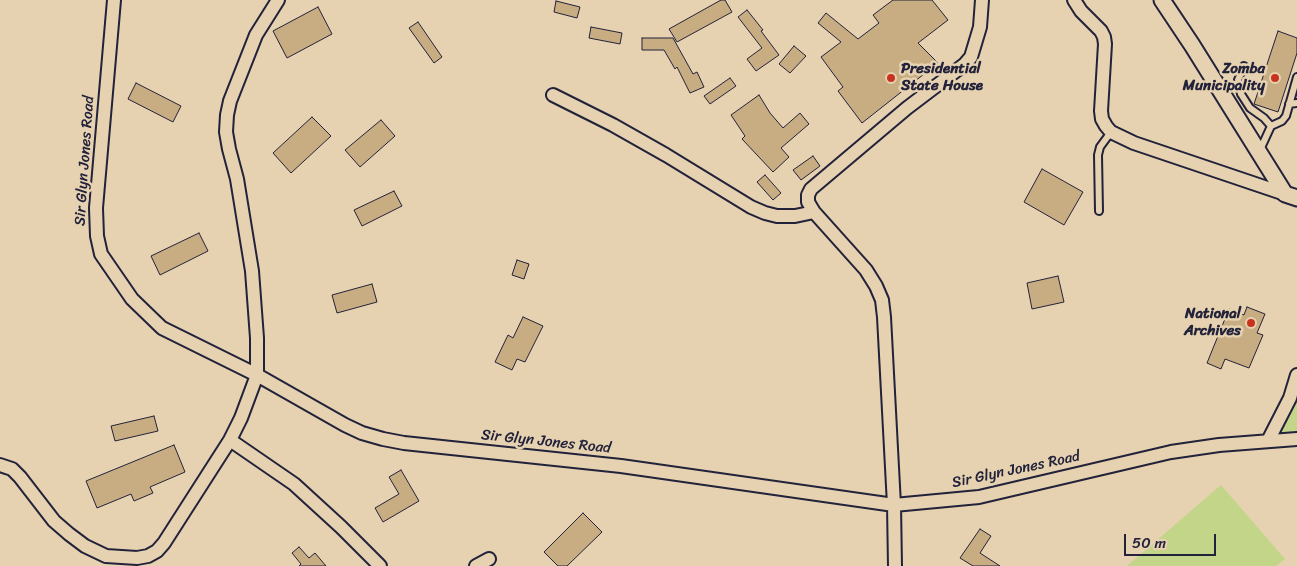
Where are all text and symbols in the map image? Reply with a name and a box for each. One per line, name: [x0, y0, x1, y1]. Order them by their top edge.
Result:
place label: Presidential State House: [901, 60, 983, 95]
place label: Zomba Municipality: [1183, 60, 1265, 95]
marker: Presidential State House: [885, 72, 897, 84]
marker: Zomba Municipality: [1269, 72, 1281, 84]
street label: Sir Glyn Jones Road: [71, 95, 99, 227]
place label: National Archives: [1184, 305, 1241, 340]
marker: National Archives: [1245, 317, 1257, 329]
street label: Sir Glyn Jones Road: [480, 426, 612, 458]
street label: Sir Glyn Jones Road: [950, 448, 1082, 492]
scale bar: [1127, 524, 1220, 556]
text: 50 m: [1132, 530, 1166, 556]

